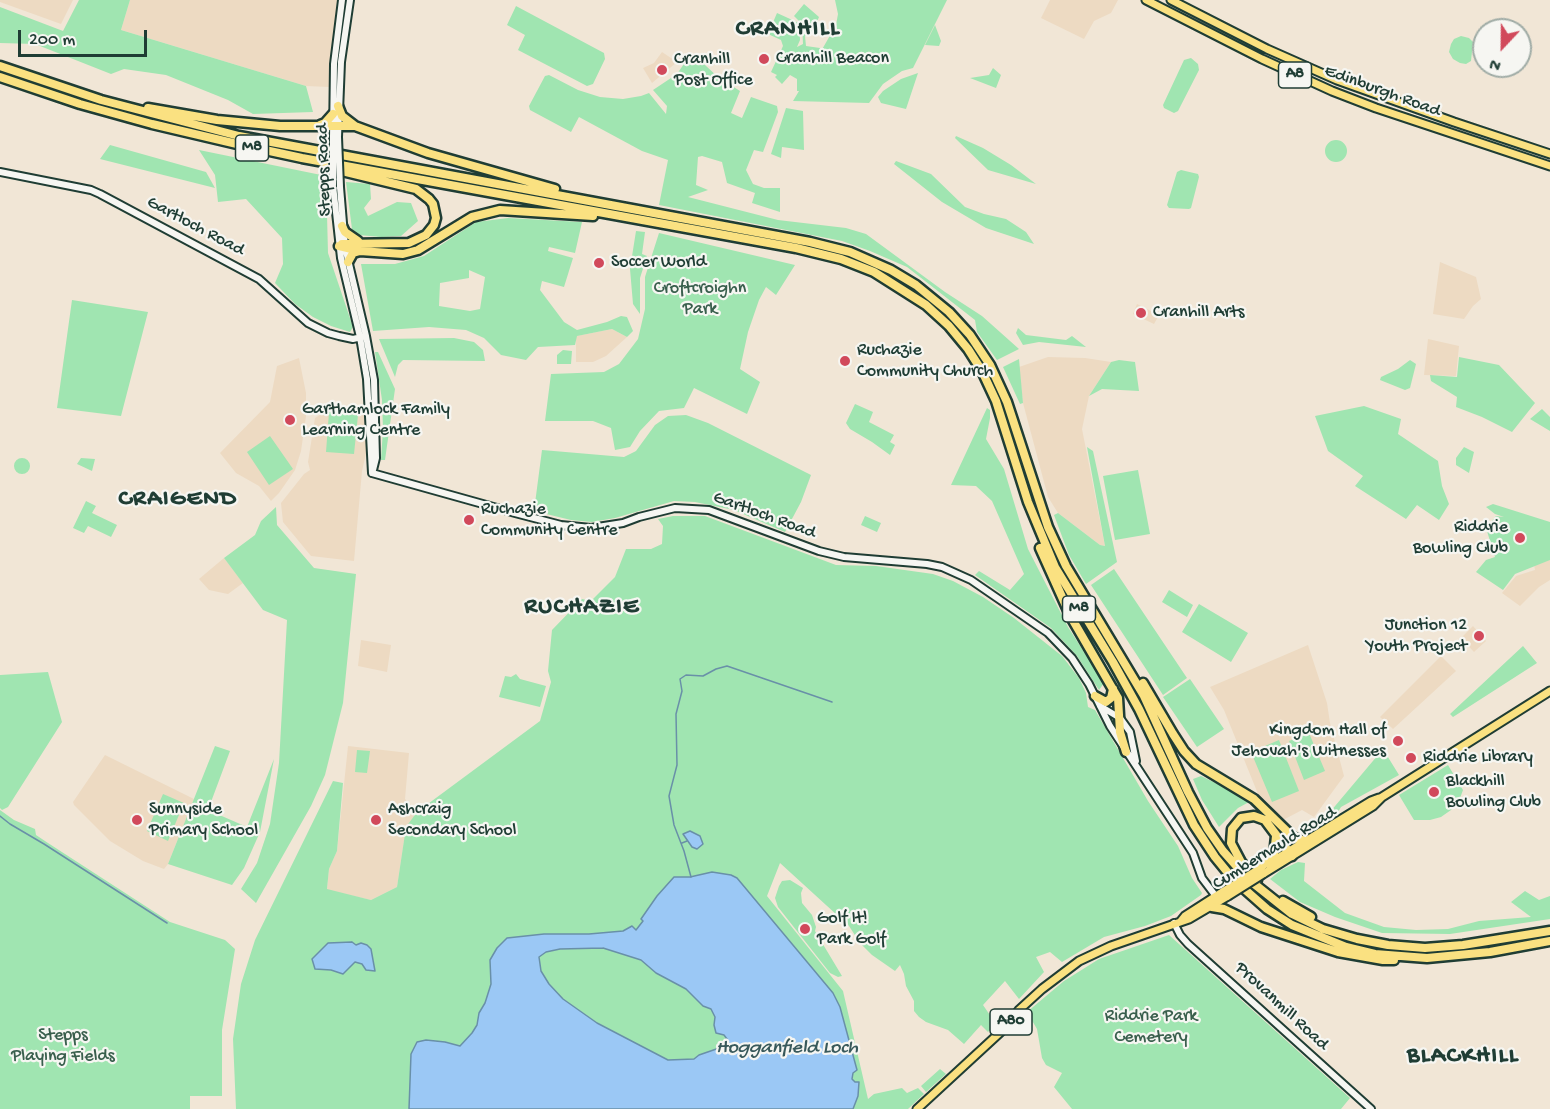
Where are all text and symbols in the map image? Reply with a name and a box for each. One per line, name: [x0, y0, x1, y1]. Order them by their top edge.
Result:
district label: CRANHILL: [736, 16, 840, 44]
scale bar: [21, 18, 150, 56]
north arrow: [1472, 18, 1532, 78]
text: 200 m: [29, 30, 75, 51]
place label: Cranhill Beacon: [776, 48, 889, 70]
place label: Cranhill Post Office: [674, 49, 753, 92]
marker: Cranhill Beacon: [757, 52, 771, 66]
text: N: [1487, 53, 1504, 74]
street label: Edinburgh Road: [1321, 61, 1443, 123]
road number: A8: [1278, 62, 1312, 88]
marker: Cranhill Post Office: [655, 63, 669, 77]
street label: Stepps Road: [313, 123, 337, 217]
road number: M8: [236, 135, 268, 161]
street label: Gartloch Road: [142, 192, 248, 262]
place label: Soccer World: [611, 252, 706, 274]
marker: Soccer World: [592, 256, 606, 270]
park label: Croftcroighn Park: [654, 278, 746, 320]
place label: Cranhill Arts: [1153, 302, 1244, 324]
marker: Cranhill Arts: [1134, 306, 1148, 320]
place label: Ruchazie Community Church: [857, 340, 993, 382]
marker: Ruchazie Community Church: [838, 354, 852, 368]
place label: Garthamlock Family Learning Centre: [302, 399, 450, 442]
marker: Garthamlock Family Learning Centre: [283, 413, 297, 427]
district label: CRAIGEND: [119, 486, 237, 514]
street label: Gartloch Road: [710, 487, 818, 545]
place label: Ruchazie Community Centre: [481, 499, 618, 542]
marker: Ruchazie Community Centre: [462, 513, 476, 527]
place label: Riddrie Bowling Club: [1413, 517, 1508, 560]
marker: Riddrie Bowling Club: [1513, 531, 1527, 545]
district label: RUCHAZIE: [524, 594, 640, 622]
road number: M8: [1062, 596, 1096, 622]
place label: Junction 12 Youth Project: [1366, 615, 1467, 658]
marker: Junction 12 Youth Project: [1472, 629, 1486, 643]
place label: Kingdom Hall of Jehovah's Witnesses: [1232, 720, 1386, 762]
marker: Kingdom Hall of Jehovah's Witnesses: [1391, 734, 1405, 748]
place label: Riddrie Library: [1423, 747, 1533, 769]
marker: Riddrie Library: [1404, 751, 1418, 765]
place label: Blackhill Bowling Club: [1446, 771, 1541, 814]
marker: Blackhill Bowling Club: [1427, 785, 1441, 799]
place label: Sunnyside Primary School: [149, 799, 258, 842]
place label: Ashcraig Secondary School: [388, 799, 516, 842]
street label: Cumbernauld Road: [1209, 802, 1341, 896]
marker: Sunnyside Primary School: [130, 813, 144, 827]
marker: Ashcraig Secondary School: [369, 813, 383, 827]
place label: Golf It! Park Golf: [817, 908, 886, 950]
marker: Golf It! Park Golf: [798, 922, 812, 936]
street label: Provanmill Road: [1230, 958, 1332, 1056]
park label: Riddrie Park Cemetery: [1105, 1006, 1197, 1048]
road number: A80: [990, 1009, 1032, 1035]
park label: Stepps Playing Fields: [11, 1025, 115, 1068]
water label: Hogganfield Loch: [716, 1037, 858, 1061]
district label: BLACKHILL: [1407, 1043, 1519, 1071]

